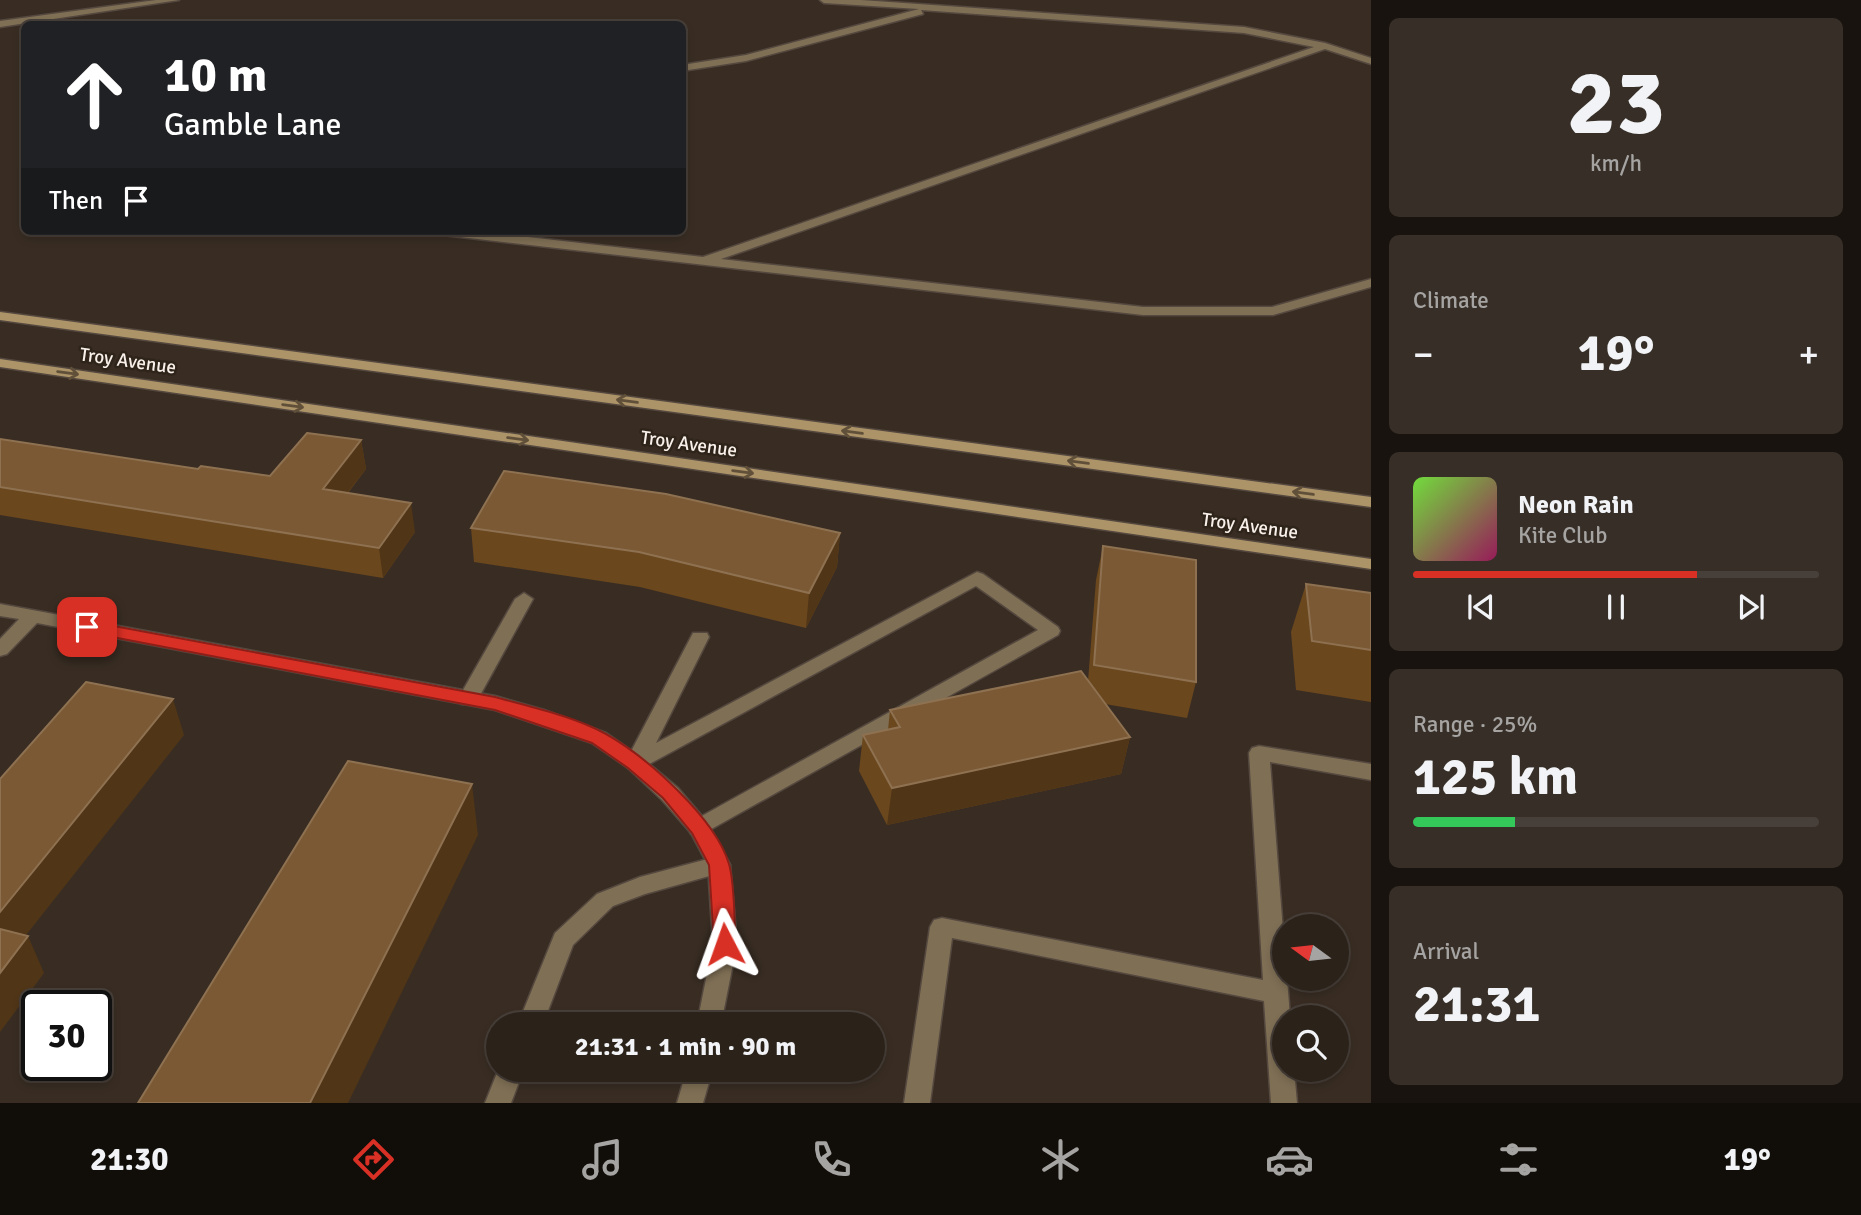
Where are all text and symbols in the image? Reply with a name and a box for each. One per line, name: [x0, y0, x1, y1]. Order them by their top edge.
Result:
text: 10 m: [164, 45, 267, 105]
text: 23: [1567, 47, 1665, 160]
icon: ahead: [49, 49, 140, 140]
text: Gamble Lane: [164, 105, 341, 144]
text: km/h: [1590, 149, 1642, 178]
icon: arrive: [117, 182, 155, 220]
text: Then: [49, 185, 103, 217]
text: Climate: [1413, 286, 1489, 315]
text: 19°: [1578, 321, 1654, 385]
text: −: [1413, 331, 1434, 378]
text: +: [1798, 331, 1819, 378]
street label: Troy Avenue: [78, 342, 178, 380]
one-way arrow: [56, 367, 78, 380]
one-way arrow: [616, 395, 639, 408]
one-way arrow: [281, 400, 304, 413]
street label: Troy Avenue: [639, 425, 739, 463]
one-way arrow: [842, 425, 864, 438]
one-way arrow: [506, 432, 529, 445]
one-way arrow: [1067, 456, 1090, 469]
one-way arrow: [731, 465, 754, 478]
one-way arrow: [1293, 486, 1315, 499]
text: Neon Rain: [1518, 489, 1634, 521]
street label: Troy Avenue: [1200, 507, 1300, 545]
text: Kite Club: [1518, 521, 1607, 550]
icon: previous: [1462, 588, 1500, 626]
icon: pause: [1597, 588, 1635, 626]
icon: next: [1732, 588, 1770, 626]
pin: [57, 597, 117, 657]
icon: arrive: [68, 608, 106, 646]
text: Range · 25%: [1413, 710, 1537, 739]
text: 125 km: [1413, 745, 1578, 809]
position arrow: [688, 907, 762, 981]
north arrow: [1272, 914, 1349, 990]
map controls: [1272, 914, 1349, 1082]
text: Arrival: [1413, 937, 1479, 966]
text: 21:31: [1413, 972, 1541, 1036]
speed limit sign: 30: [21, 990, 112, 1081]
button: search: [1272, 1005, 1349, 1082]
text: 21:31 · 1 min · 90 m: [575, 1031, 796, 1063]
icon: directions: [349, 1135, 398, 1184]
icon: music: [578, 1135, 627, 1184]
icon: phone: [807, 1135, 856, 1184]
icon: climate: [1036, 1135, 1085, 1184]
icon: car: [1265, 1135, 1314, 1184]
icon: filters: [1494, 1135, 1543, 1184]
text: 21:30: [90, 1140, 169, 1179]
text: 19°: [1723, 1140, 1771, 1179]

